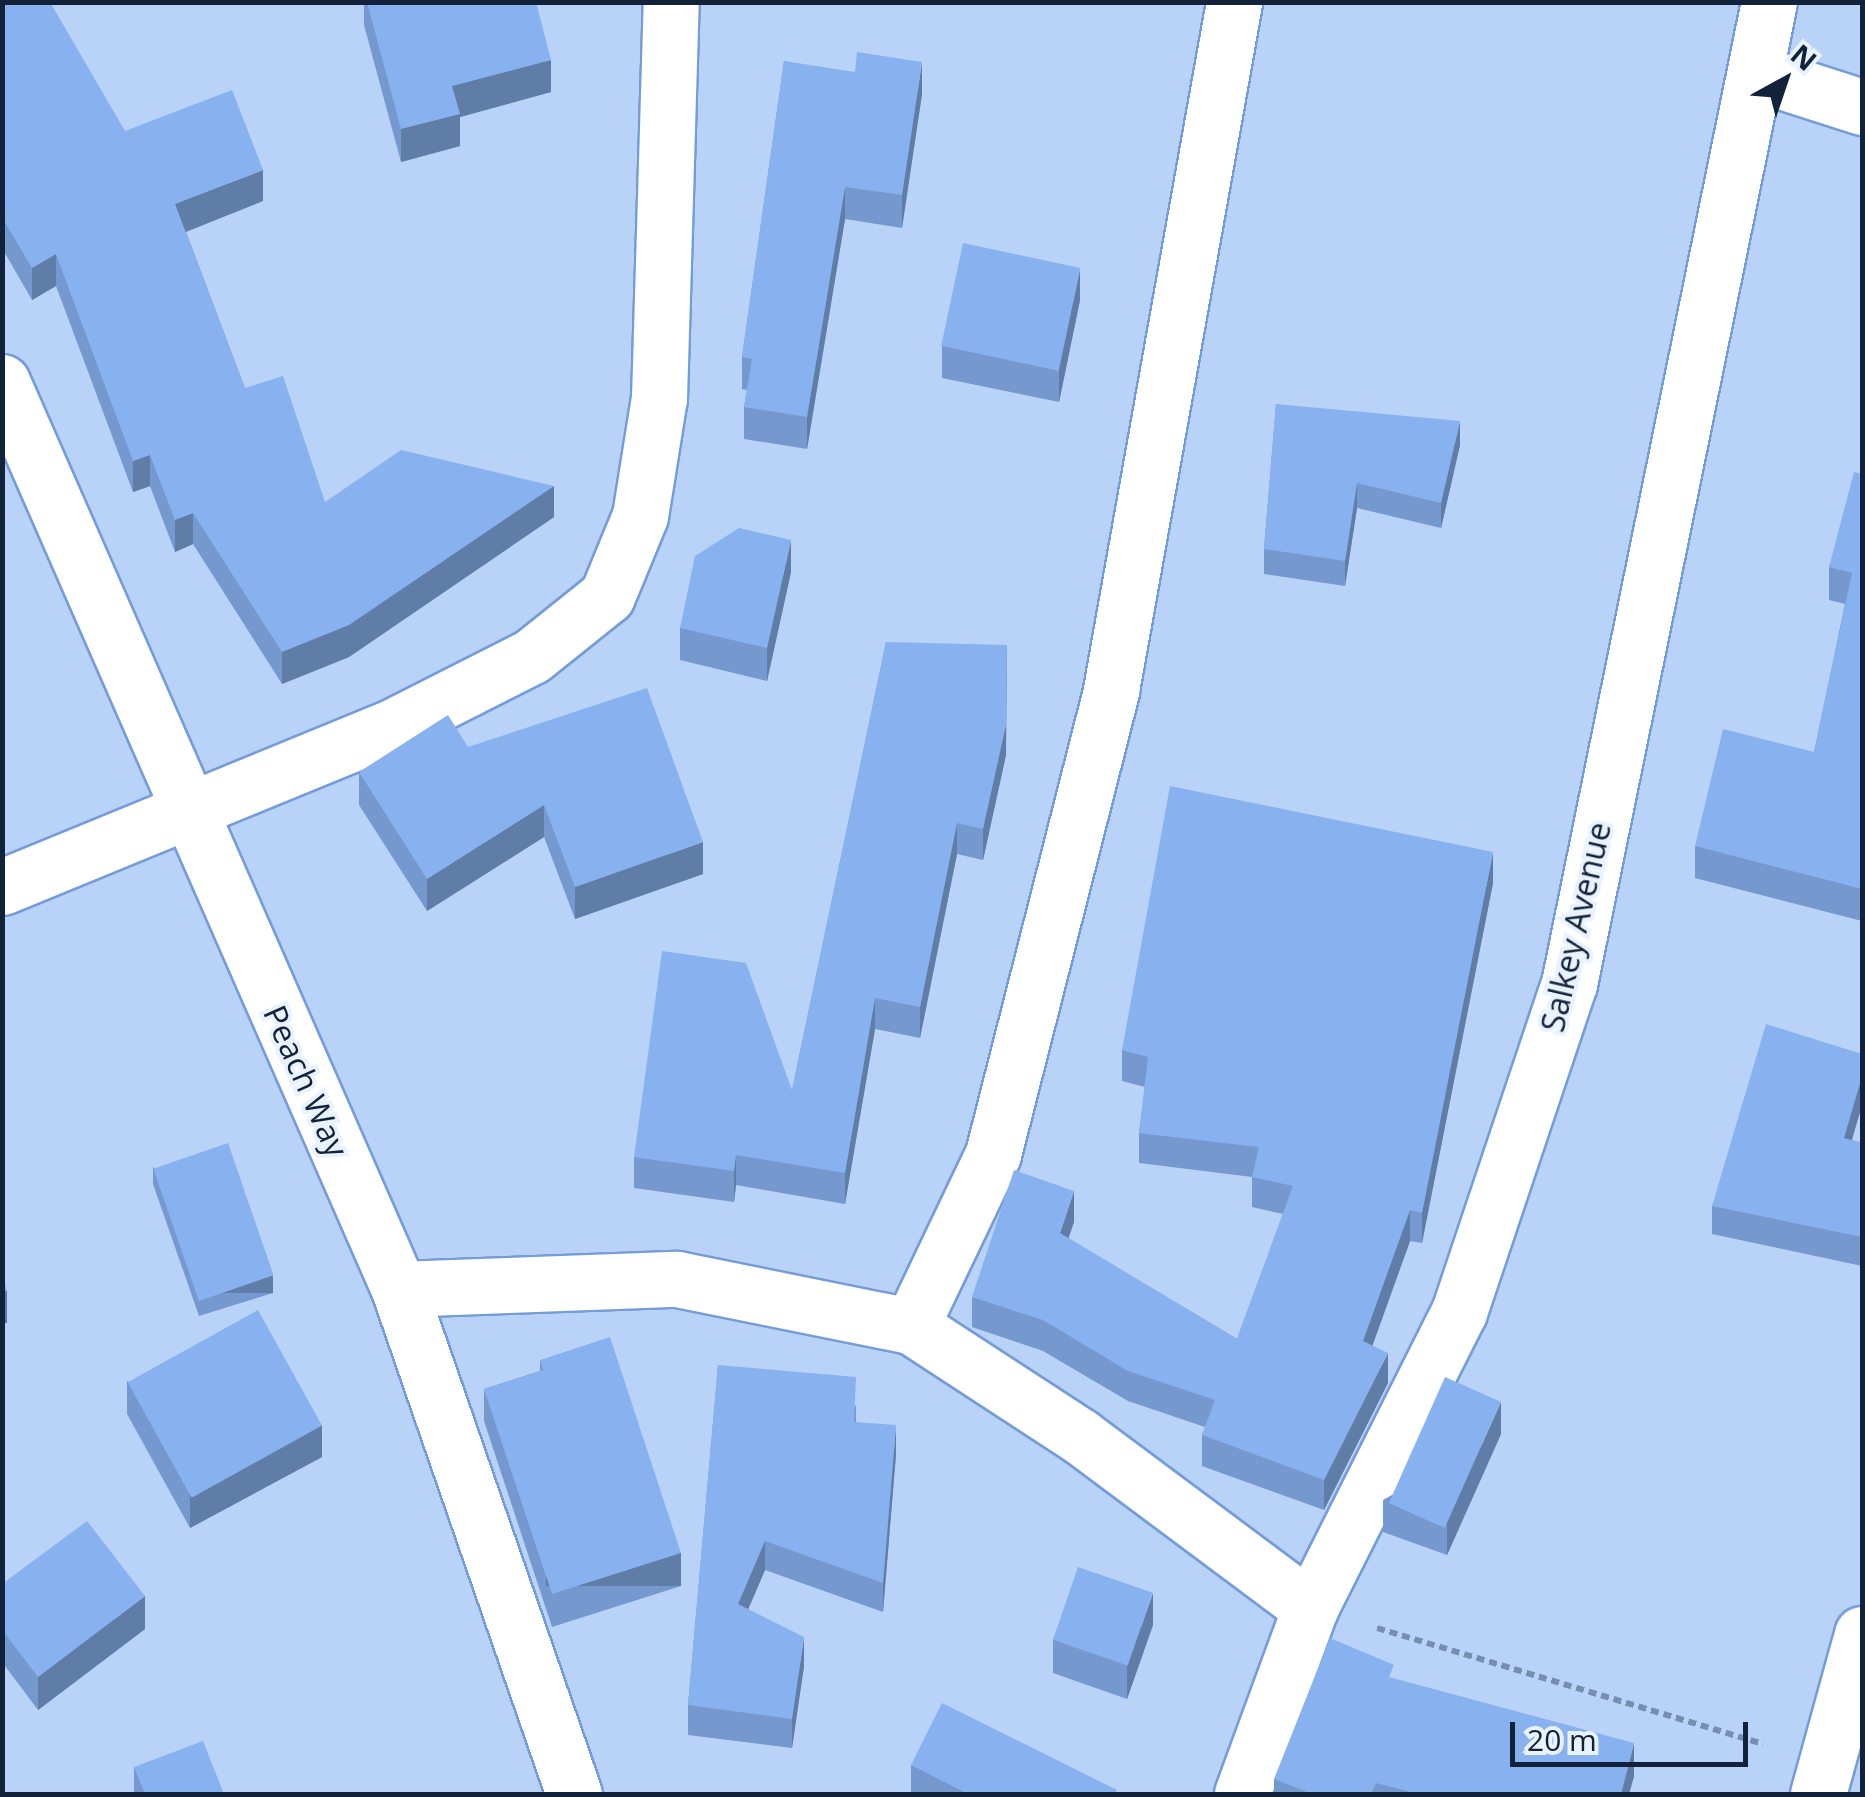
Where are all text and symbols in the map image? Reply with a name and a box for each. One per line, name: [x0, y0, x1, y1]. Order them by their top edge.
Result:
north arrow: [1735, 30, 1835, 130]
text: N: [1783, 35, 1825, 79]
street label: Salkey Avenue: [1533, 818, 1619, 1036]
street label: Peach Way: [256, 999, 356, 1163]
scale bar: [1515, 1702, 1752, 1764]
text: 20 m: [1527, 1719, 1597, 1760]

